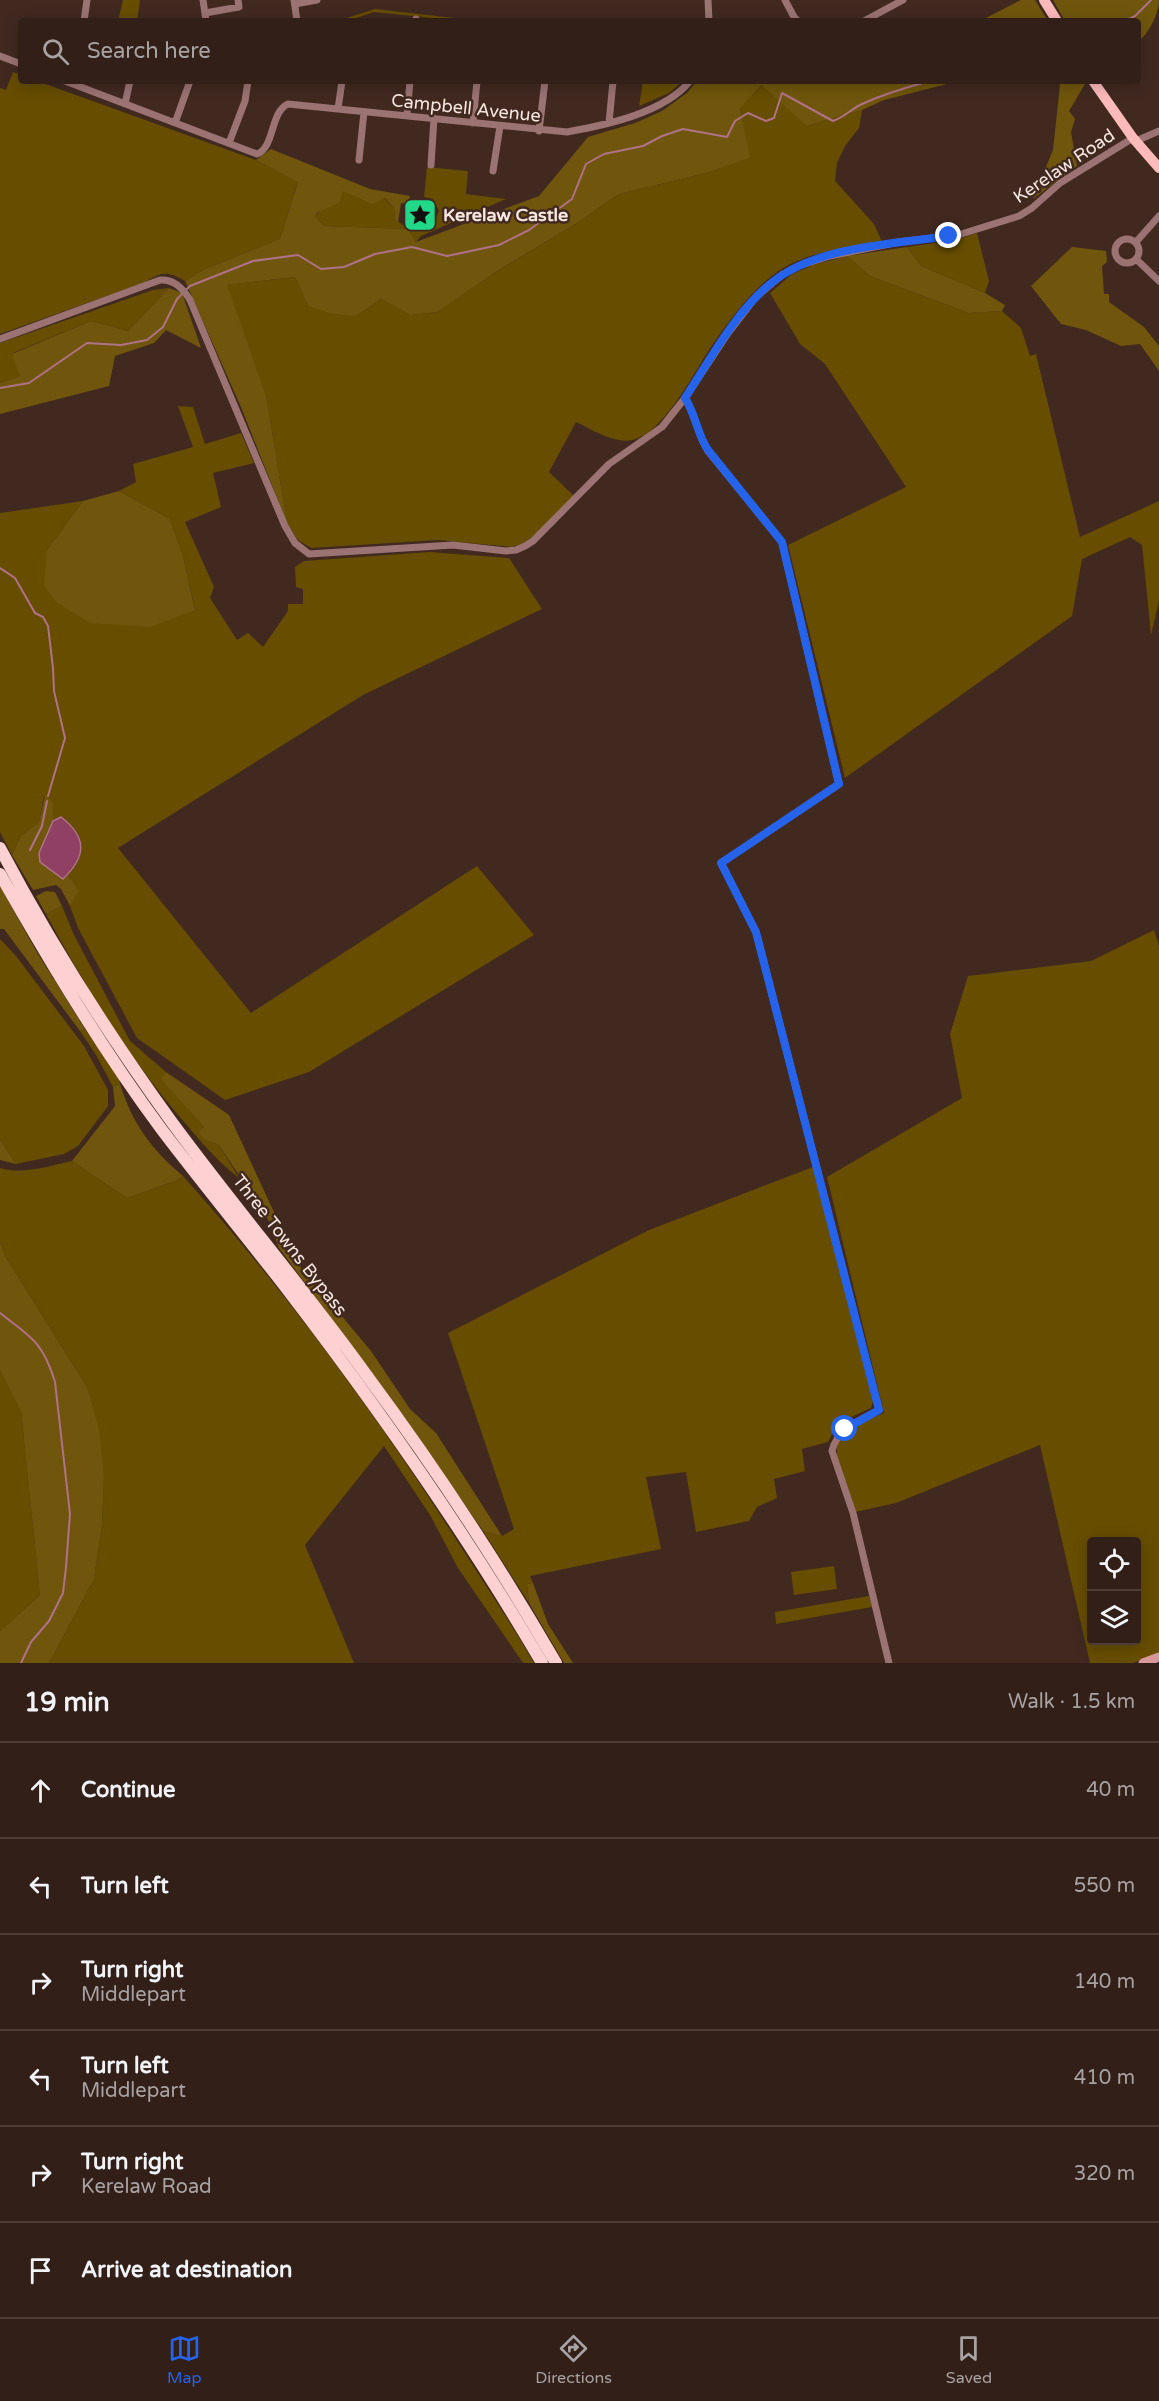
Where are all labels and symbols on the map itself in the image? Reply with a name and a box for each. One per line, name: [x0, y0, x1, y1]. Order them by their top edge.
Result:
street label: Campbell Avenue: [390, 89, 542, 127]
street label: Kerelaw Road: [1009, 124, 1119, 208]
place icon: Kerelaw Castle: [402, 197, 438, 233]
place label: Kerelaw Castle: [443, 204, 568, 226]
route end: [935, 222, 961, 248]
street label: Three Towns Bypass: [228, 1170, 352, 1320]
route start: [831, 1415, 857, 1441]

